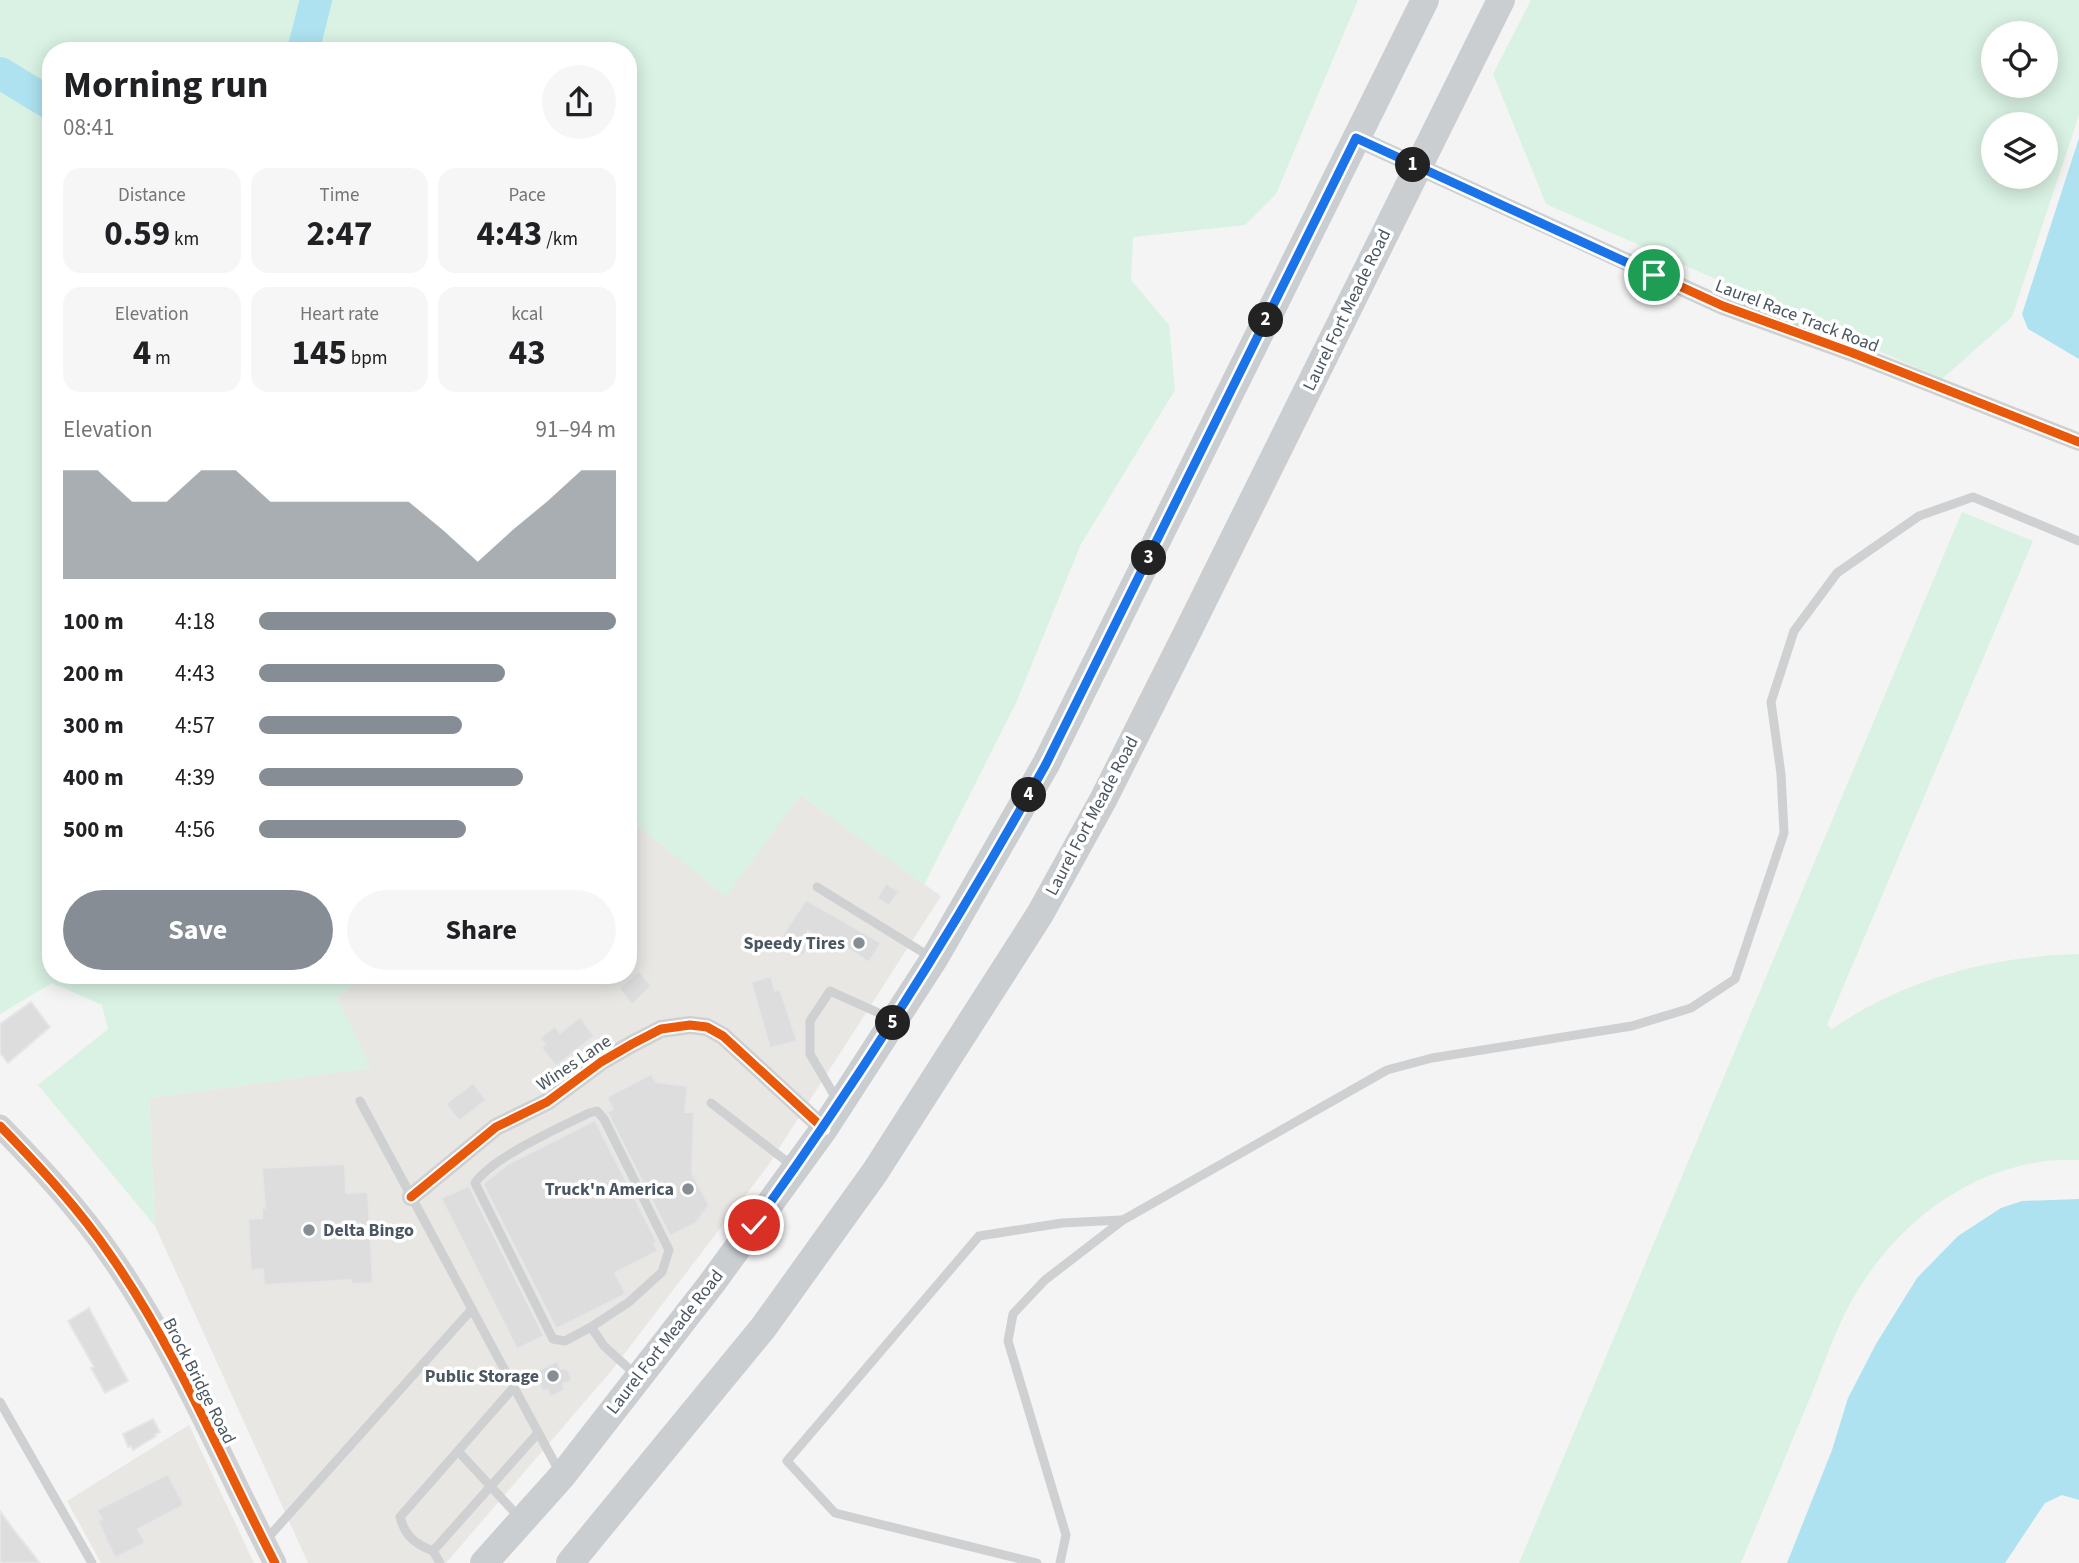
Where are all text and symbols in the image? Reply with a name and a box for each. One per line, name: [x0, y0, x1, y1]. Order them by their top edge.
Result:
map controls: [1981, 21, 2058, 189]
button: locate: [1981, 21, 2058, 98]
text: Morning run: [63, 58, 268, 112]
button: share: [542, 65, 616, 139]
text: 08:41: [63, 111, 114, 144]
button: layers: [1981, 112, 2058, 189]
pin: 1: [1396, 148, 1430, 182]
text: 1: [1407, 151, 1418, 178]
text: Distance: [118, 182, 186, 209]
text: Time: [319, 182, 360, 209]
text: Pace: [509, 182, 546, 209]
text: 0.59: [104, 209, 170, 259]
text: 2:47: [307, 209, 372, 259]
text: 4:43: [476, 209, 542, 259]
street label: Laurel Fort Meade Road: [1297, 225, 1397, 395]
text: km: [170, 226, 199, 253]
text: /km: [542, 226, 578, 253]
pin: [1624, 245, 1684, 305]
icon: arrive: [1635, 256, 1673, 294]
street label: Laurel Race Track Road: [1712, 273, 1882, 359]
text: Elevation: [115, 301, 189, 328]
text: Heart rate: [300, 301, 379, 328]
text: kcal: [511, 301, 543, 328]
pin: 2: [1248, 302, 1284, 338]
text: 2: [1260, 306, 1271, 333]
text: 4: [133, 328, 151, 378]
text: 145: [291, 328, 347, 378]
text: 43: [509, 328, 546, 378]
text: m: [151, 345, 171, 372]
text: bpm: [347, 345, 388, 372]
text: Elevation: [63, 413, 153, 446]
text: 91–94 m: [536, 413, 616, 446]
pin: 3: [1132, 540, 1166, 576]
text: 3: [1143, 544, 1154, 571]
text: 100 m: [63, 605, 124, 638]
text: 4:18: [175, 605, 215, 638]
text: 200 m: [63, 657, 124, 690]
text: 4:43: [175, 657, 215, 690]
text: 300 m: [63, 709, 124, 742]
text: 4:57: [175, 709, 215, 742]
street label: Laurel Fort Meade Road: [1039, 732, 1145, 900]
text: 400 m: [63, 761, 124, 794]
text: 4:39: [175, 761, 215, 794]
pin: 4: [1012, 778, 1046, 812]
text: 4: [1023, 781, 1034, 808]
text: 500 m: [63, 813, 124, 846]
text: 4:56: [175, 813, 215, 846]
button: Save: [63, 890, 333, 970]
button: Share: [347, 890, 616, 970]
place label: Speedy Tires: [743, 931, 845, 956]
marker: Speedy Tires: [851, 935, 867, 951]
pin: 5: [876, 1006, 910, 1040]
text: 5: [887, 1009, 898, 1036]
street label: Wines Lane: [532, 1029, 616, 1097]
place label: Truck'n America: [545, 1177, 674, 1202]
marker: Truck'n America: [680, 1181, 696, 1197]
pin: [724, 1195, 784, 1255]
icon: check: [735, 1206, 773, 1244]
place label: Delta Bingo: [323, 1218, 414, 1243]
marker: Delta Bingo: [301, 1222, 317, 1238]
street label: Laurel Fort Meade Road: [601, 1265, 729, 1419]
street label: Brock Bridge Road: [156, 1314, 242, 1448]
place label: Public Storage: [425, 1364, 539, 1389]
marker: Public Storage: [545, 1368, 561, 1384]

